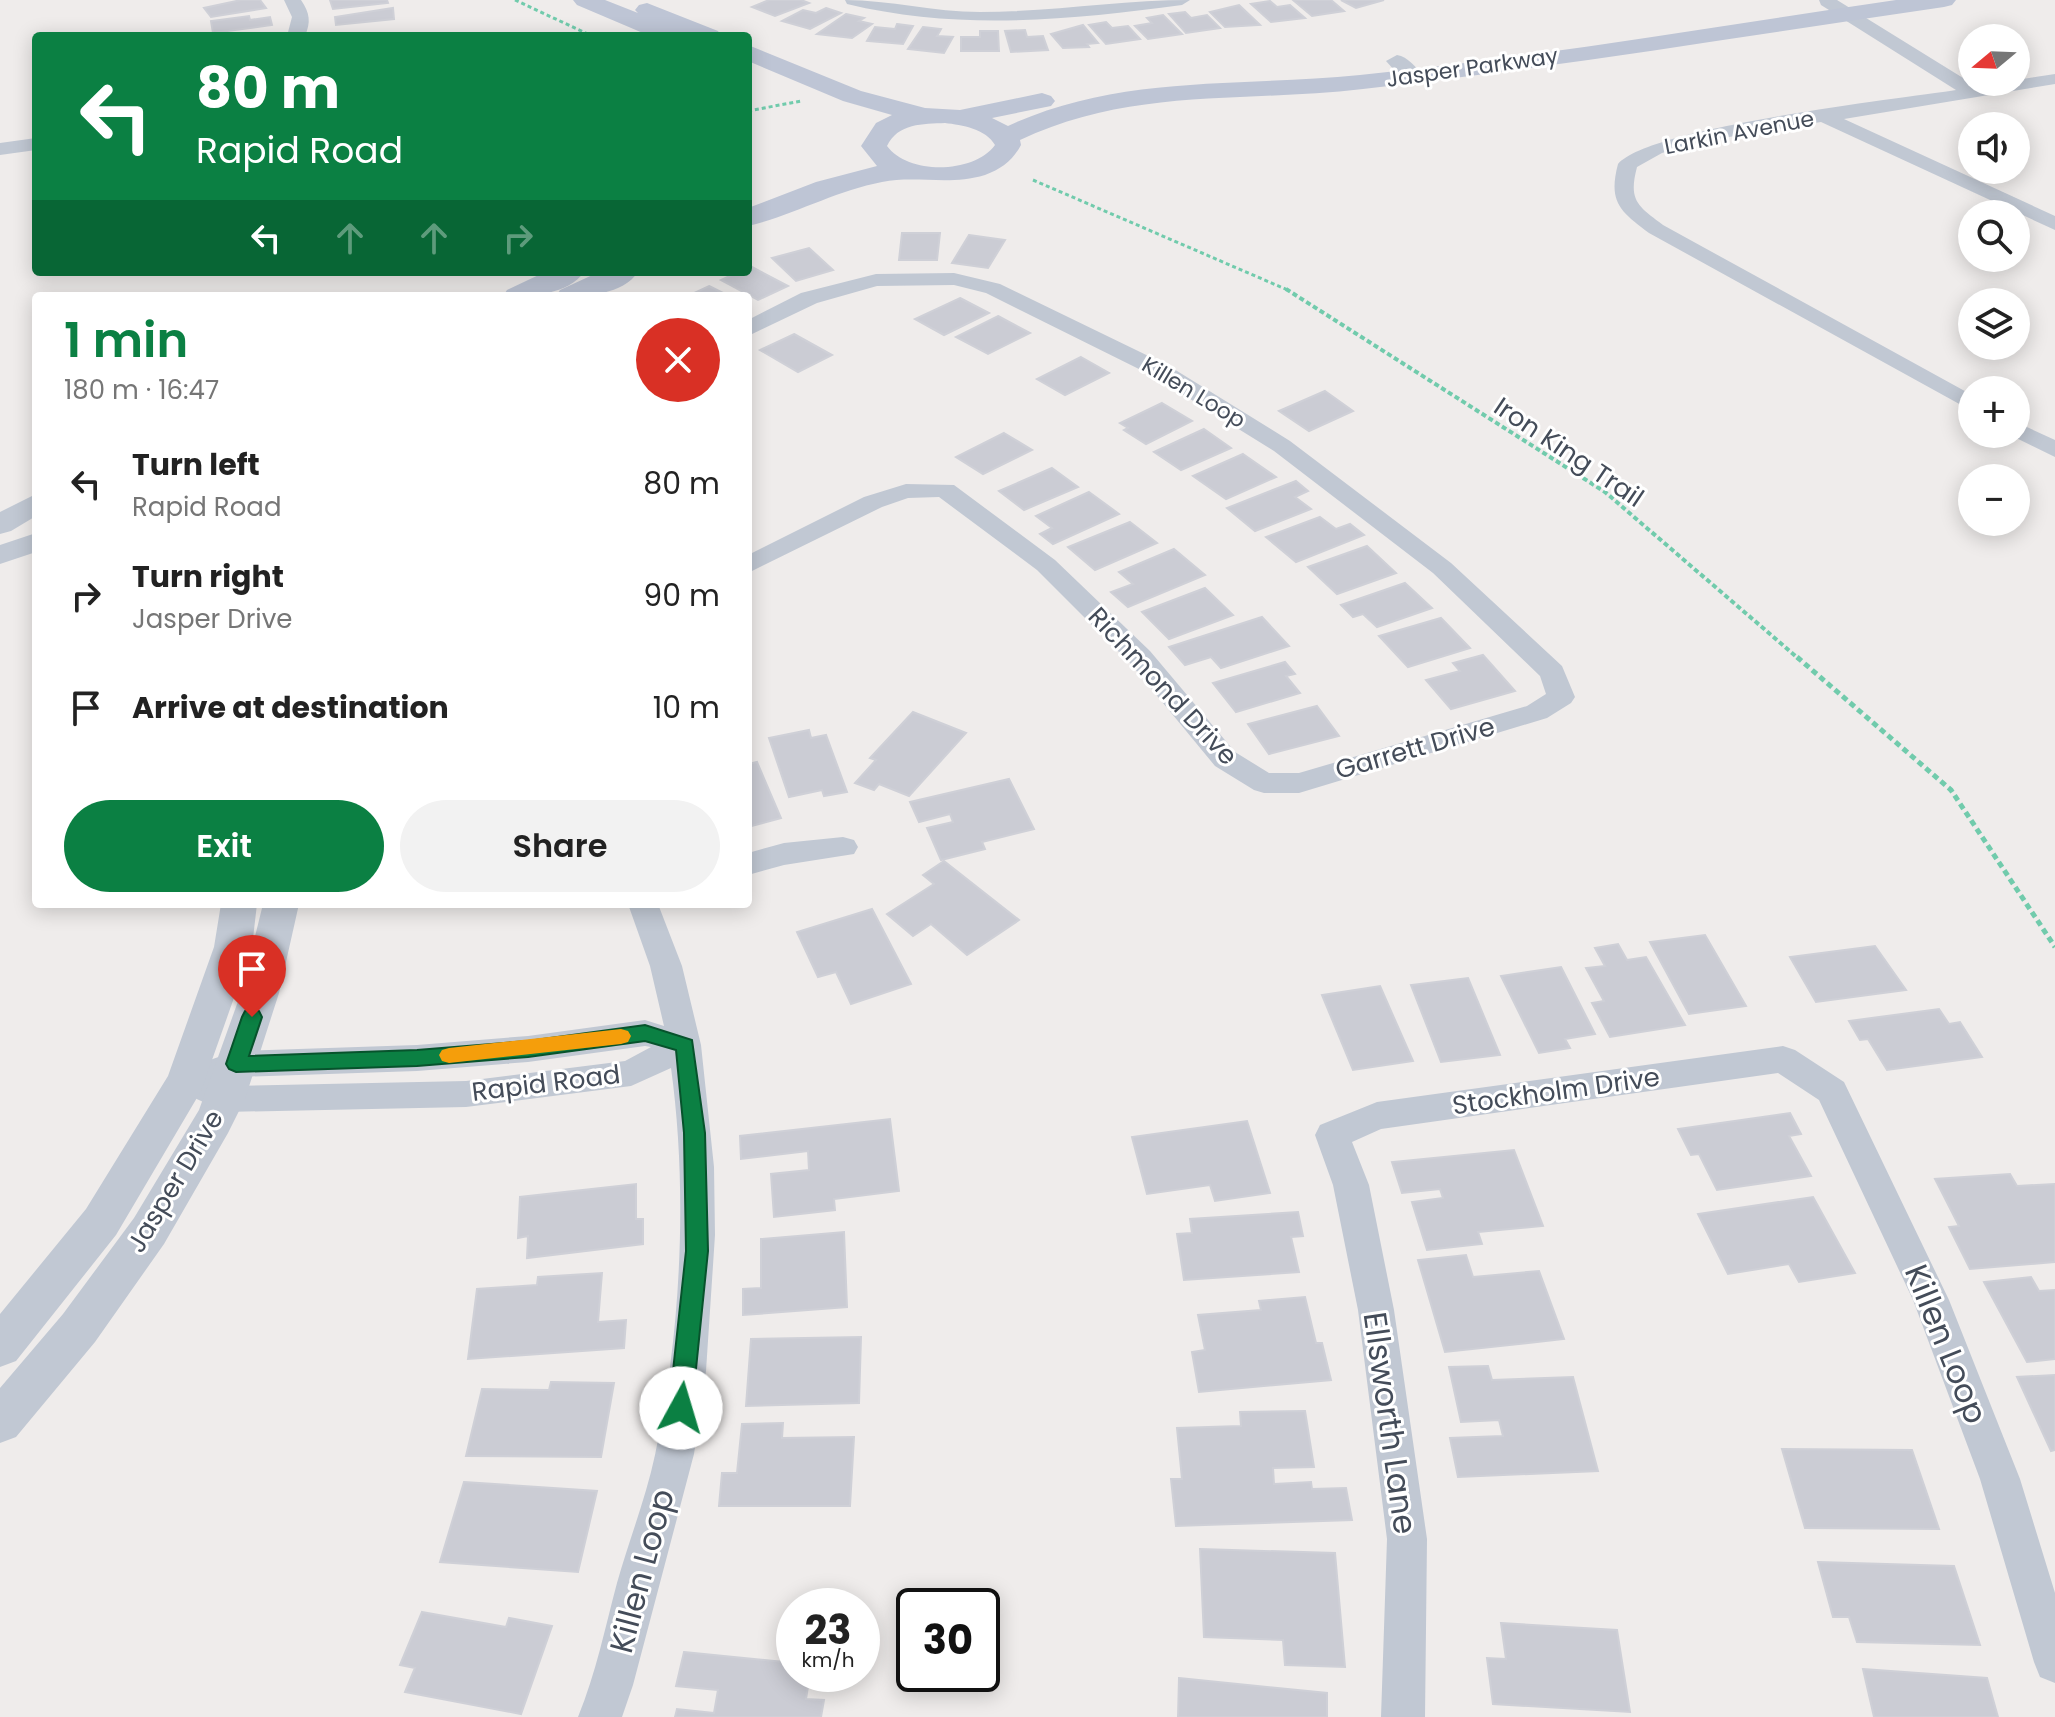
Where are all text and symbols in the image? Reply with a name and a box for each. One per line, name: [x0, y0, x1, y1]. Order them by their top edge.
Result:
north arrow: [1958, 24, 2030, 96]
map controls: [1958, 24, 2030, 536]
street label: Jasper Parkway: [1384, 40, 1561, 95]
text: 80 m: [196, 49, 340, 128]
icon: left: [64, 64, 168, 168]
street label: Larkin Avenue: [1662, 103, 1817, 162]
button: sound: [1958, 112, 2030, 184]
text: Rapid Road: [196, 125, 403, 176]
button: search: [1958, 200, 2030, 272]
icon: left: [244, 216, 288, 260]
icon: ahead: [328, 216, 372, 260]
icon: ahead: [412, 216, 456, 260]
icon: right: [496, 216, 540, 260]
button: layers: [1958, 288, 2030, 360]
text: 1 min: [64, 307, 188, 374]
button: close: [636, 318, 720, 402]
street label: Killen Loop: [1136, 349, 1251, 435]
text: 180 m · 16:47: [64, 372, 219, 408]
button: +: [1958, 376, 2030, 448]
street label: Iron King Trail: [1487, 389, 1651, 515]
text: Turn left: [132, 443, 260, 486]
icon: left: [64, 462, 108, 506]
text: 80 m: [643, 462, 720, 505]
button: −: [1958, 464, 2030, 536]
text: Rapid Road: [132, 489, 281, 525]
text: Turn right: [132, 555, 284, 598]
icon: right: [64, 574, 108, 618]
text: 90 m: [643, 574, 720, 617]
street label: Richmond Drive: [1080, 599, 1246, 773]
text: Jasper Drive: [132, 601, 292, 637]
icon: arrive: [64, 686, 108, 730]
text: Arrive at destination: [132, 686, 449, 729]
text: 10 m: [653, 686, 720, 729]
street label: Garrett Drive: [1331, 708, 1499, 788]
button: Exit: [64, 800, 384, 892]
button: Share: [400, 800, 720, 892]
pin: [218, 935, 286, 1017]
icon: arrive: [230, 947, 274, 991]
street label: Rapid Road: [470, 1056, 622, 1110]
street label: Stockholm Drive: [1450, 1059, 1662, 1123]
street label: Jasper Drive: [118, 1103, 232, 1259]
street label: Killen Loop: [1894, 1257, 1999, 1430]
street label: Ellsworth Lane: [1353, 1309, 1428, 1537]
position arrow: [639, 1366, 723, 1450]
street label: Killen Loop: [598, 1484, 685, 1658]
speed limit sign: 30: [896, 1588, 1000, 1692]
text: 23: [804, 1602, 852, 1658]
text: km/h: [801, 1646, 855, 1674]

